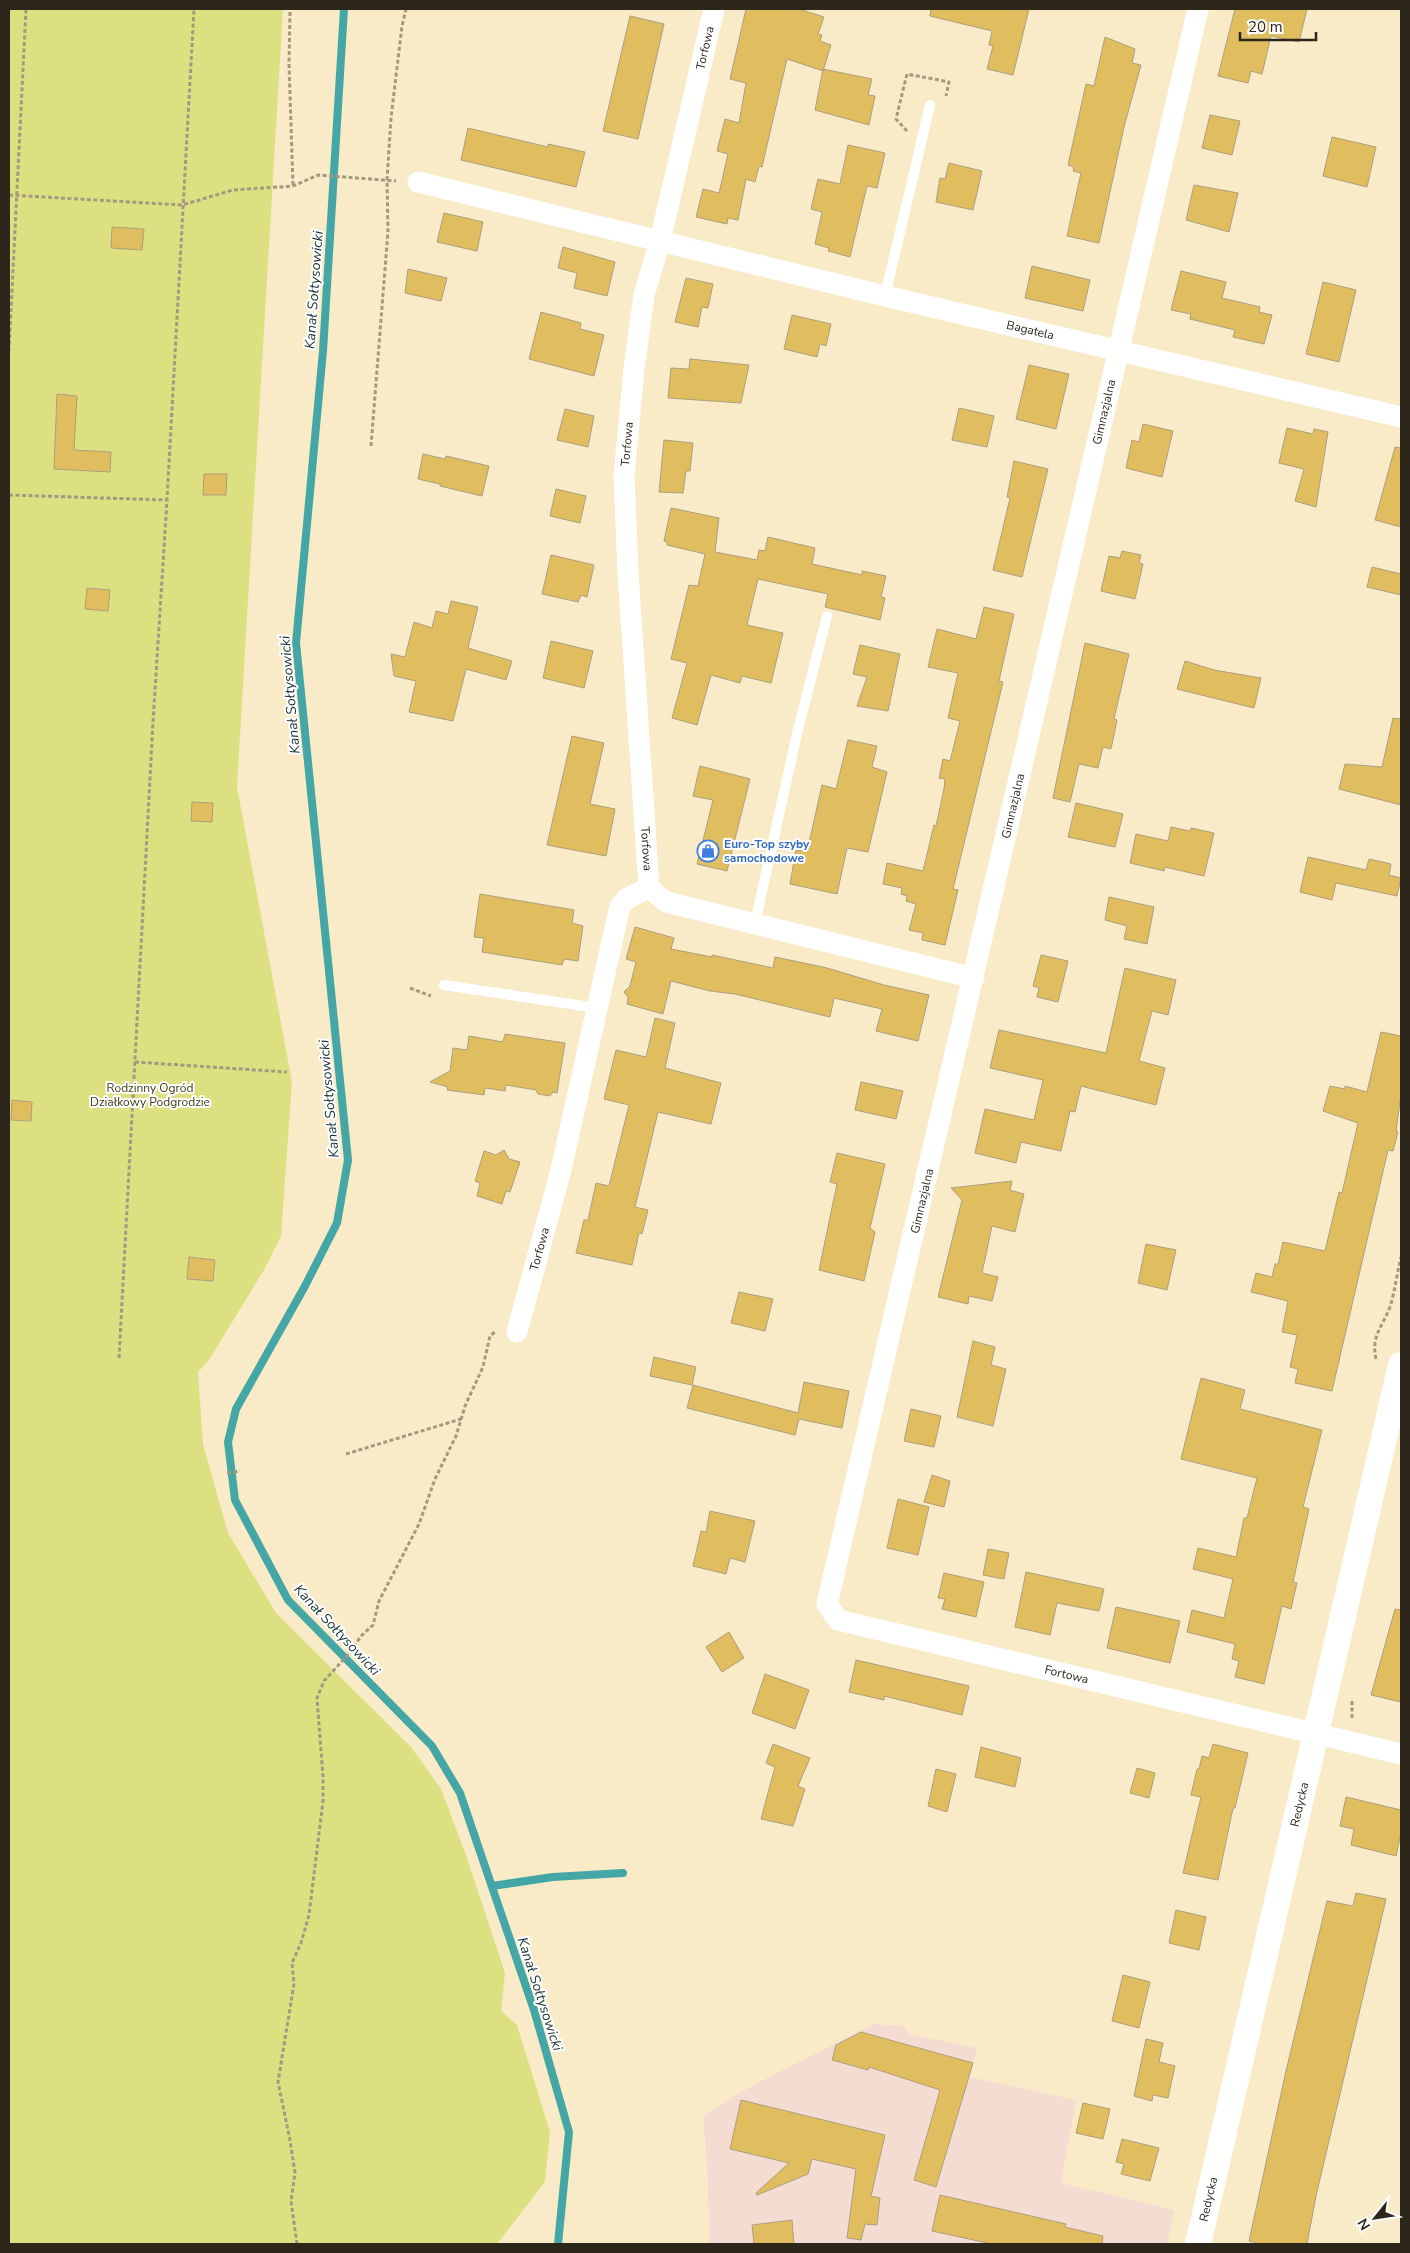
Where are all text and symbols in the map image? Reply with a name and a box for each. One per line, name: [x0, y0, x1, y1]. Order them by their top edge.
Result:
scale bar: [1240, 10, 1316, 42]
text: 20 m: [1248, 17, 1283, 37]
street label: Torfowa: [692, 25, 718, 71]
water label: Kanał Sołtysowicki: [300, 230, 328, 350]
street label: Bagatela: [1005, 317, 1056, 343]
street label: Gimnazjalna: [1089, 378, 1119, 446]
street label: Torfowa: [617, 421, 637, 467]
water label: Kanał Sołtysowicki: [275, 634, 305, 755]
street label: Gimnazjalna: [998, 772, 1028, 840]
street label: Torfowa: [637, 826, 656, 871]
place label: Euro-Top szyby samochodowe: [724, 836, 810, 866]
shop icon: Euro-Top szyby samochodowe: [696, 839, 720, 863]
water label: Kanał Sołtysowicki: [314, 1038, 344, 1159]
park label: Rodzinny Ogród Działkowy Podgrodzie: [90, 1080, 210, 1110]
street label: Gimnazjalna: [907, 1167, 937, 1235]
street label: Torfowa: [526, 1225, 553, 1273]
water label: Kanał Sołtysowicki: [290, 1580, 385, 1680]
street label: Fortowa: [1043, 1661, 1090, 1687]
street label: Redycka: [1287, 1781, 1312, 1828]
water label: Kanał Sołtysowicki: [513, 1935, 568, 2054]
street label: Redycka: [1195, 2175, 1221, 2223]
north arrow: [1350, 2193, 1400, 2243]
text: N: [1353, 2215, 1375, 2234]

